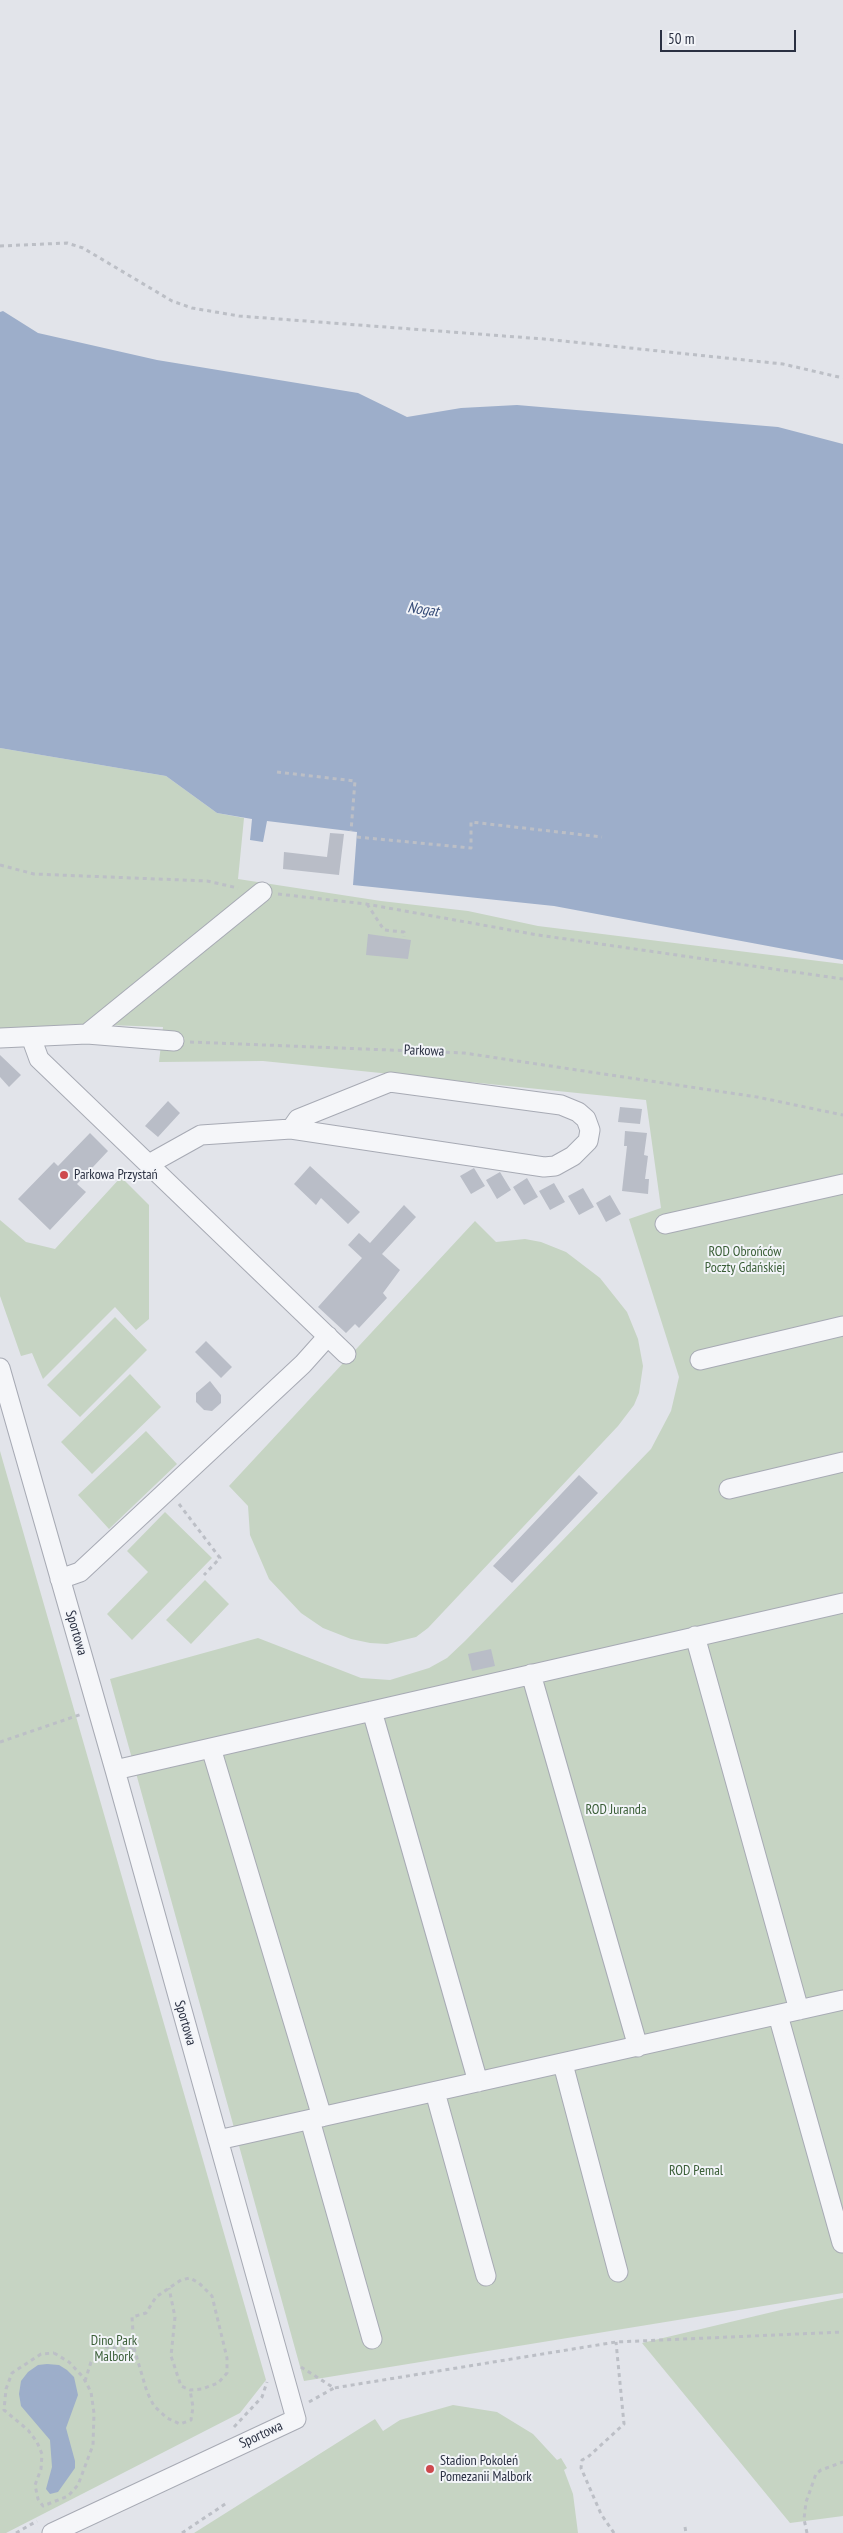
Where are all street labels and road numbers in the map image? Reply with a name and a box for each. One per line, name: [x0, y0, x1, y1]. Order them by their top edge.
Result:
street label: Parkowa: [403, 1042, 445, 1060]
street label: Sportowa: [62, 1609, 90, 1657]
street label: Sportowa: [171, 1999, 199, 2047]
street label: Sportowa: [237, 2418, 285, 2452]

